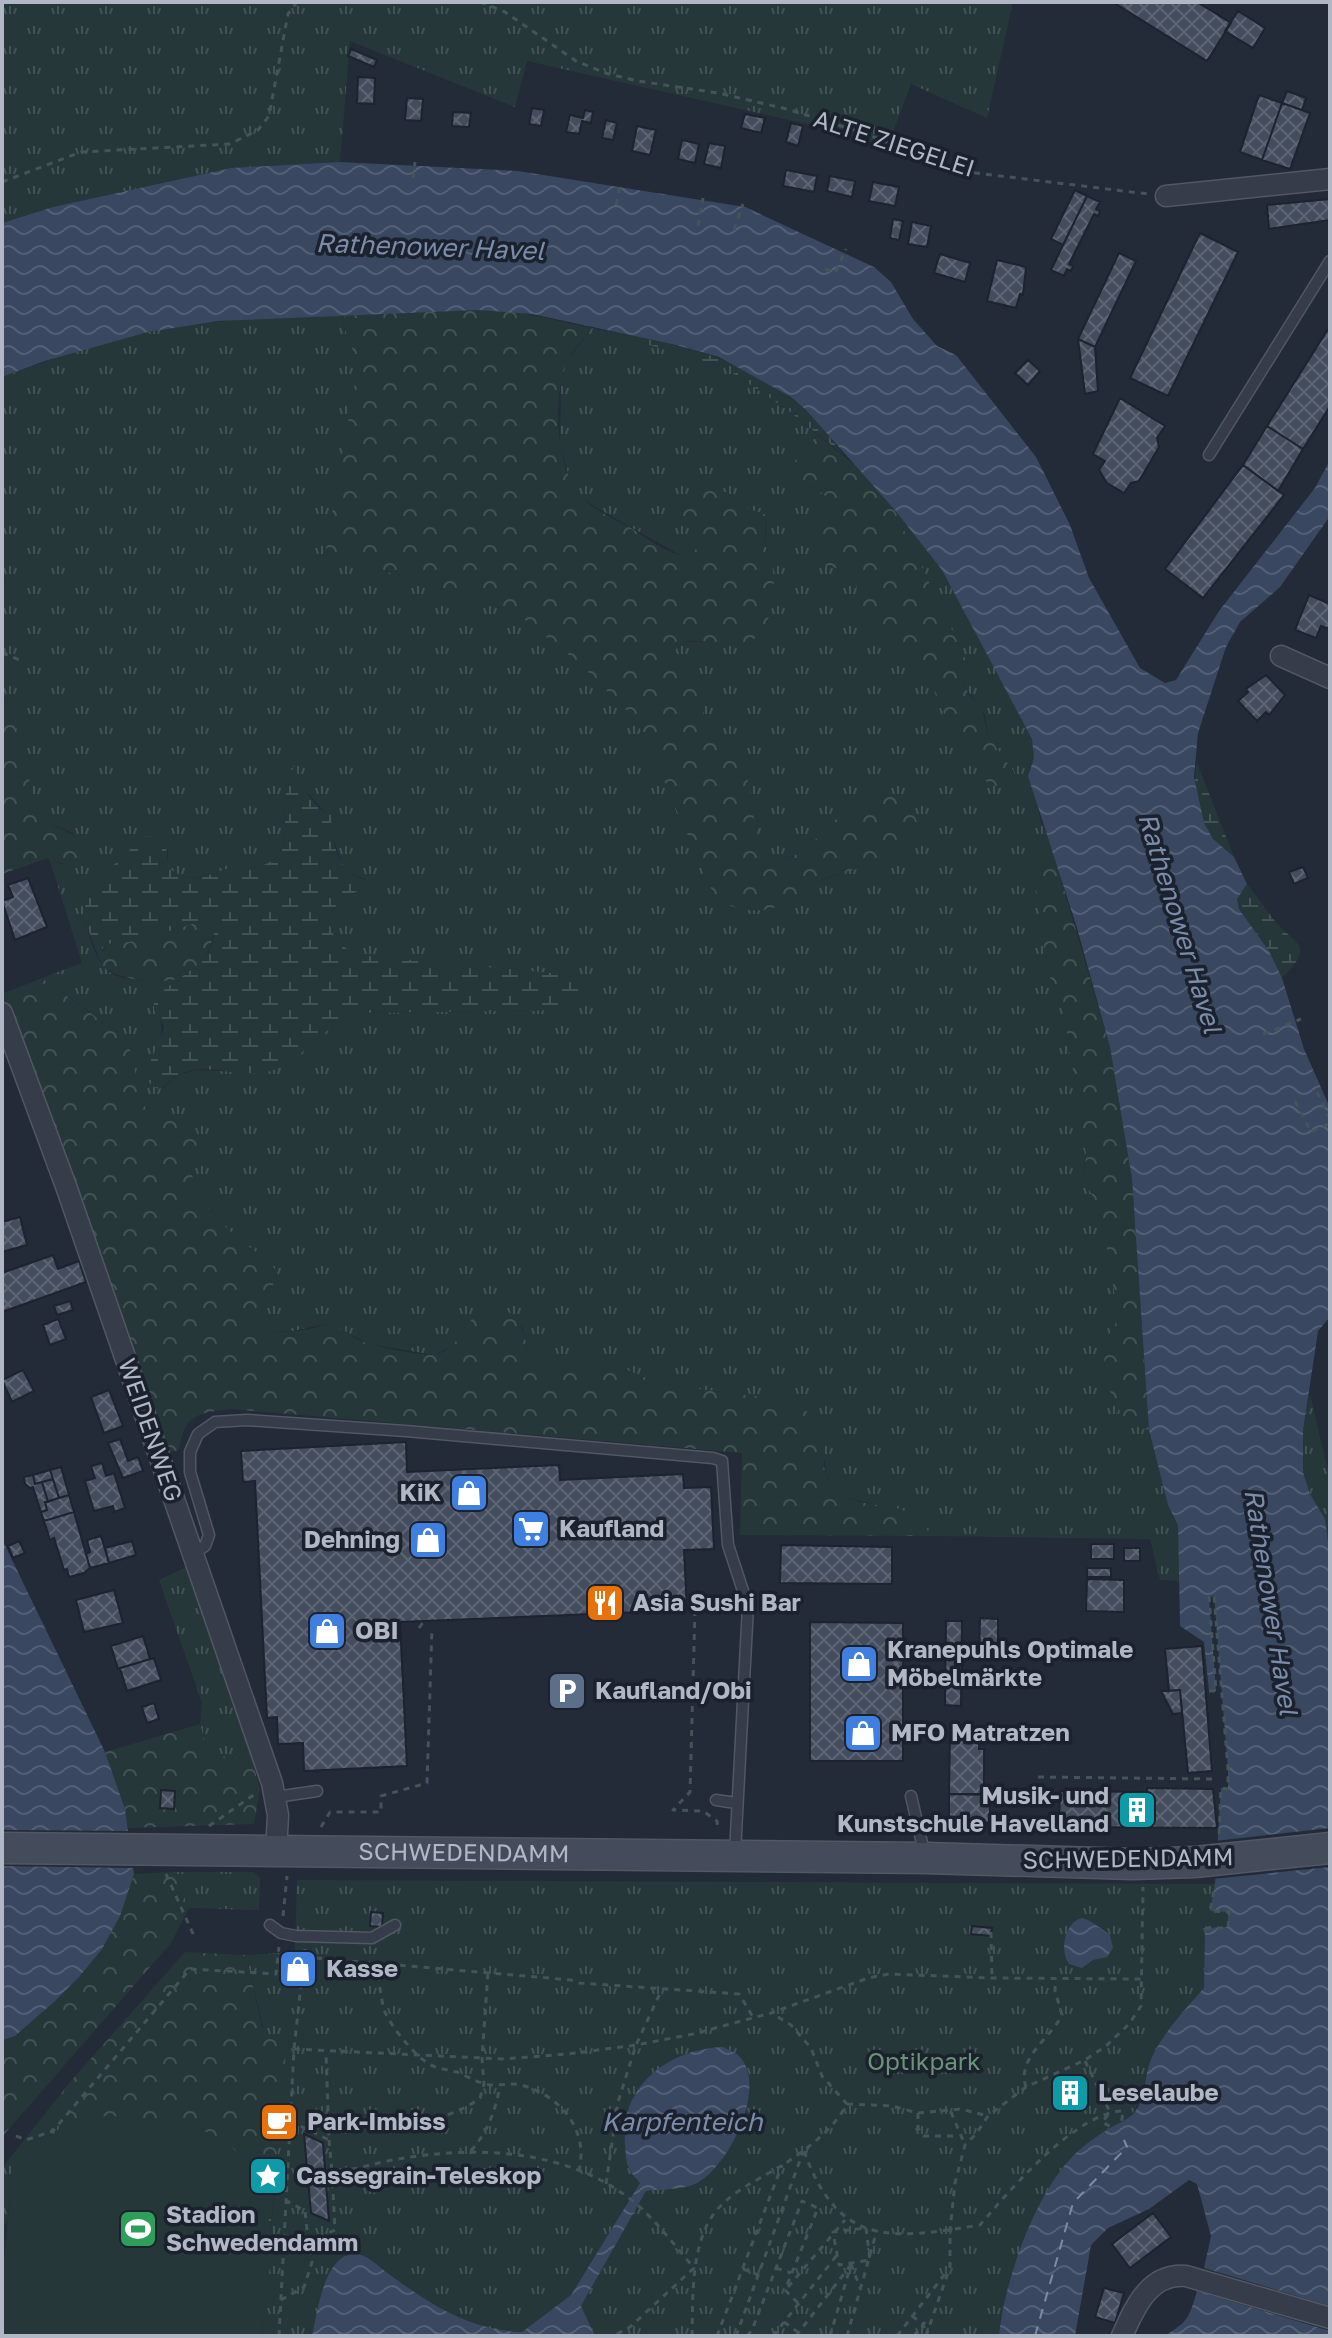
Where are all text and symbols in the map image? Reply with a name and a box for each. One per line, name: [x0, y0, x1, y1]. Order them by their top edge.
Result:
street label: ALTE ZIEGELEI: [810, 103, 978, 182]
water label: Rathenower Havel: [315, 227, 546, 266]
water label: Rathenower Havel: [1132, 809, 1229, 1038]
street label: WEIDENWEG: [113, 1354, 189, 1505]
shop icon: KiK: [448, 1472, 490, 1514]
place label: KiK: [400, 1477, 442, 1506]
water label: Rathenower Havel: [1238, 1487, 1305, 1719]
supermarket icon: Kaufland: [510, 1508, 552, 1550]
place label: Kaufland: [559, 1513, 664, 1542]
shop icon: Dehning: [407, 1519, 449, 1561]
place label: Dehning: [304, 1524, 400, 1553]
restaurant icon: Asia Sushi Bar: [584, 1582, 626, 1624]
place label: Asia Sushi Bar: [633, 1587, 801, 1616]
shop icon: OBI: [306, 1610, 348, 1652]
place label: OBI: [355, 1615, 399, 1644]
place label: Kranepuhls Optimale Möbelmärkte: [887, 1634, 1133, 1691]
shop icon: Kranepuhls Optimale Möbelmärkte: [838, 1643, 880, 1685]
parking icon: Kaufland/Obi: [546, 1670, 588, 1712]
place label: Kaufland/Obi: [595, 1675, 752, 1704]
shop icon: MFO Matratzen: [842, 1712, 884, 1754]
place label: MFO Matratzen: [891, 1717, 1070, 1746]
place label: Musik- und Kunstschule Havelland: [837, 1780, 1109, 1837]
building icon: Musik- und Kunstschule Havelland: [1116, 1789, 1158, 1831]
street label: SCHWEDENDAMM: [358, 1836, 570, 1867]
street label: SCHWEDENDAMM: [1022, 1841, 1234, 1874]
shop icon: Kasse: [277, 1948, 319, 1990]
place label: Kasse: [326, 1953, 398, 1982]
park label: Optikpark: [867, 2046, 981, 2075]
building icon: Leselaube: [1049, 2072, 1091, 2114]
place label: Leselaube: [1098, 2077, 1219, 2106]
cafe icon: Park-Imbiss: [258, 2101, 300, 2143]
place label: Park-Imbiss: [307, 2106, 446, 2135]
water label: Karpfenteich: [602, 2106, 763, 2137]
place icon: Cassegrain-Teleskop: [247, 2155, 289, 2197]
place label: Cassegrain-Teleskop: [296, 2160, 541, 2189]
place label: Stadion Schwedendamm: [166, 2199, 358, 2256]
sports icon: Stadion Schwedendamm: [117, 2208, 159, 2250]

